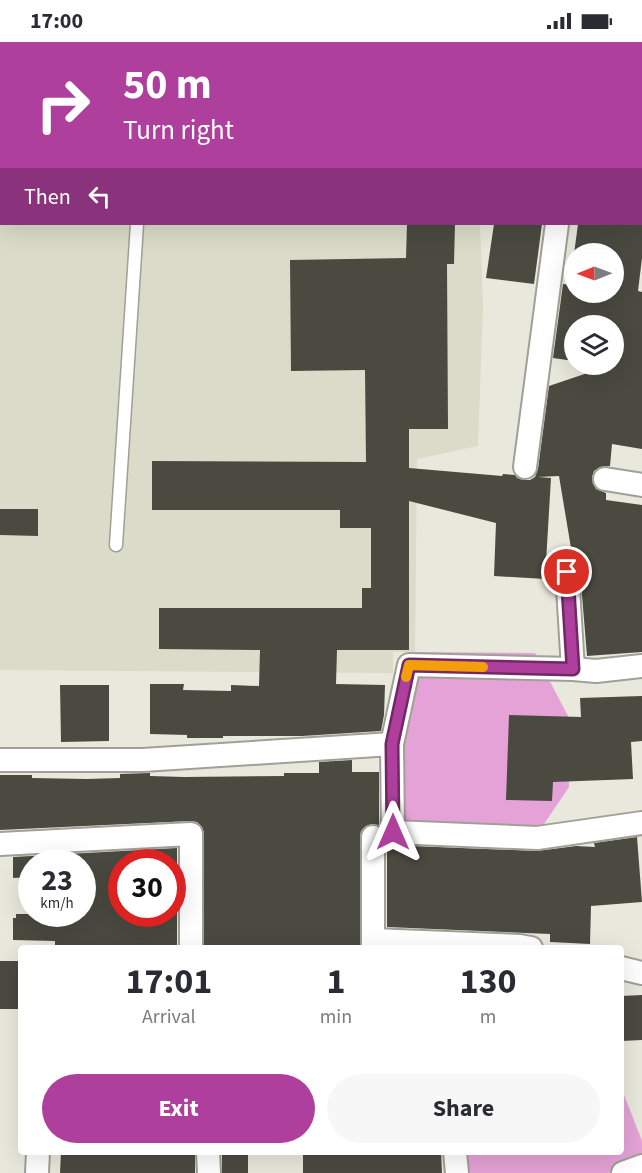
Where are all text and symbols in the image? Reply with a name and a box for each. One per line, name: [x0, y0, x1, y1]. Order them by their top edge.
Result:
text: 17:00: [30, 5, 83, 37]
text: 50 m: [123, 55, 212, 115]
icon: right: [24, 66, 102, 144]
text: Turn right: [123, 111, 234, 150]
icon: left: [83, 180, 116, 213]
text: Then: [24, 181, 71, 213]
north arrow: [564, 243, 624, 303]
map controls: [564, 243, 624, 375]
button: layers: [564, 315, 624, 375]
pin: [541, 546, 592, 597]
icon: arrive: [550, 555, 583, 588]
position arrow: [361, 800, 425, 864]
speed limit sign: 30: [108, 849, 186, 927]
text: 23: [41, 859, 73, 902]
text: km/h: [40, 893, 74, 914]
text: 17:01: [125, 956, 212, 1007]
text: 1: [326, 956, 345, 1007]
text: 130: [460, 956, 517, 1007]
text: Arrival: [142, 1003, 196, 1031]
text: min: [320, 1003, 352, 1031]
text: m: [480, 1003, 496, 1031]
button: Exit: [42, 1074, 315, 1143]
button: Share: [327, 1074, 600, 1143]

